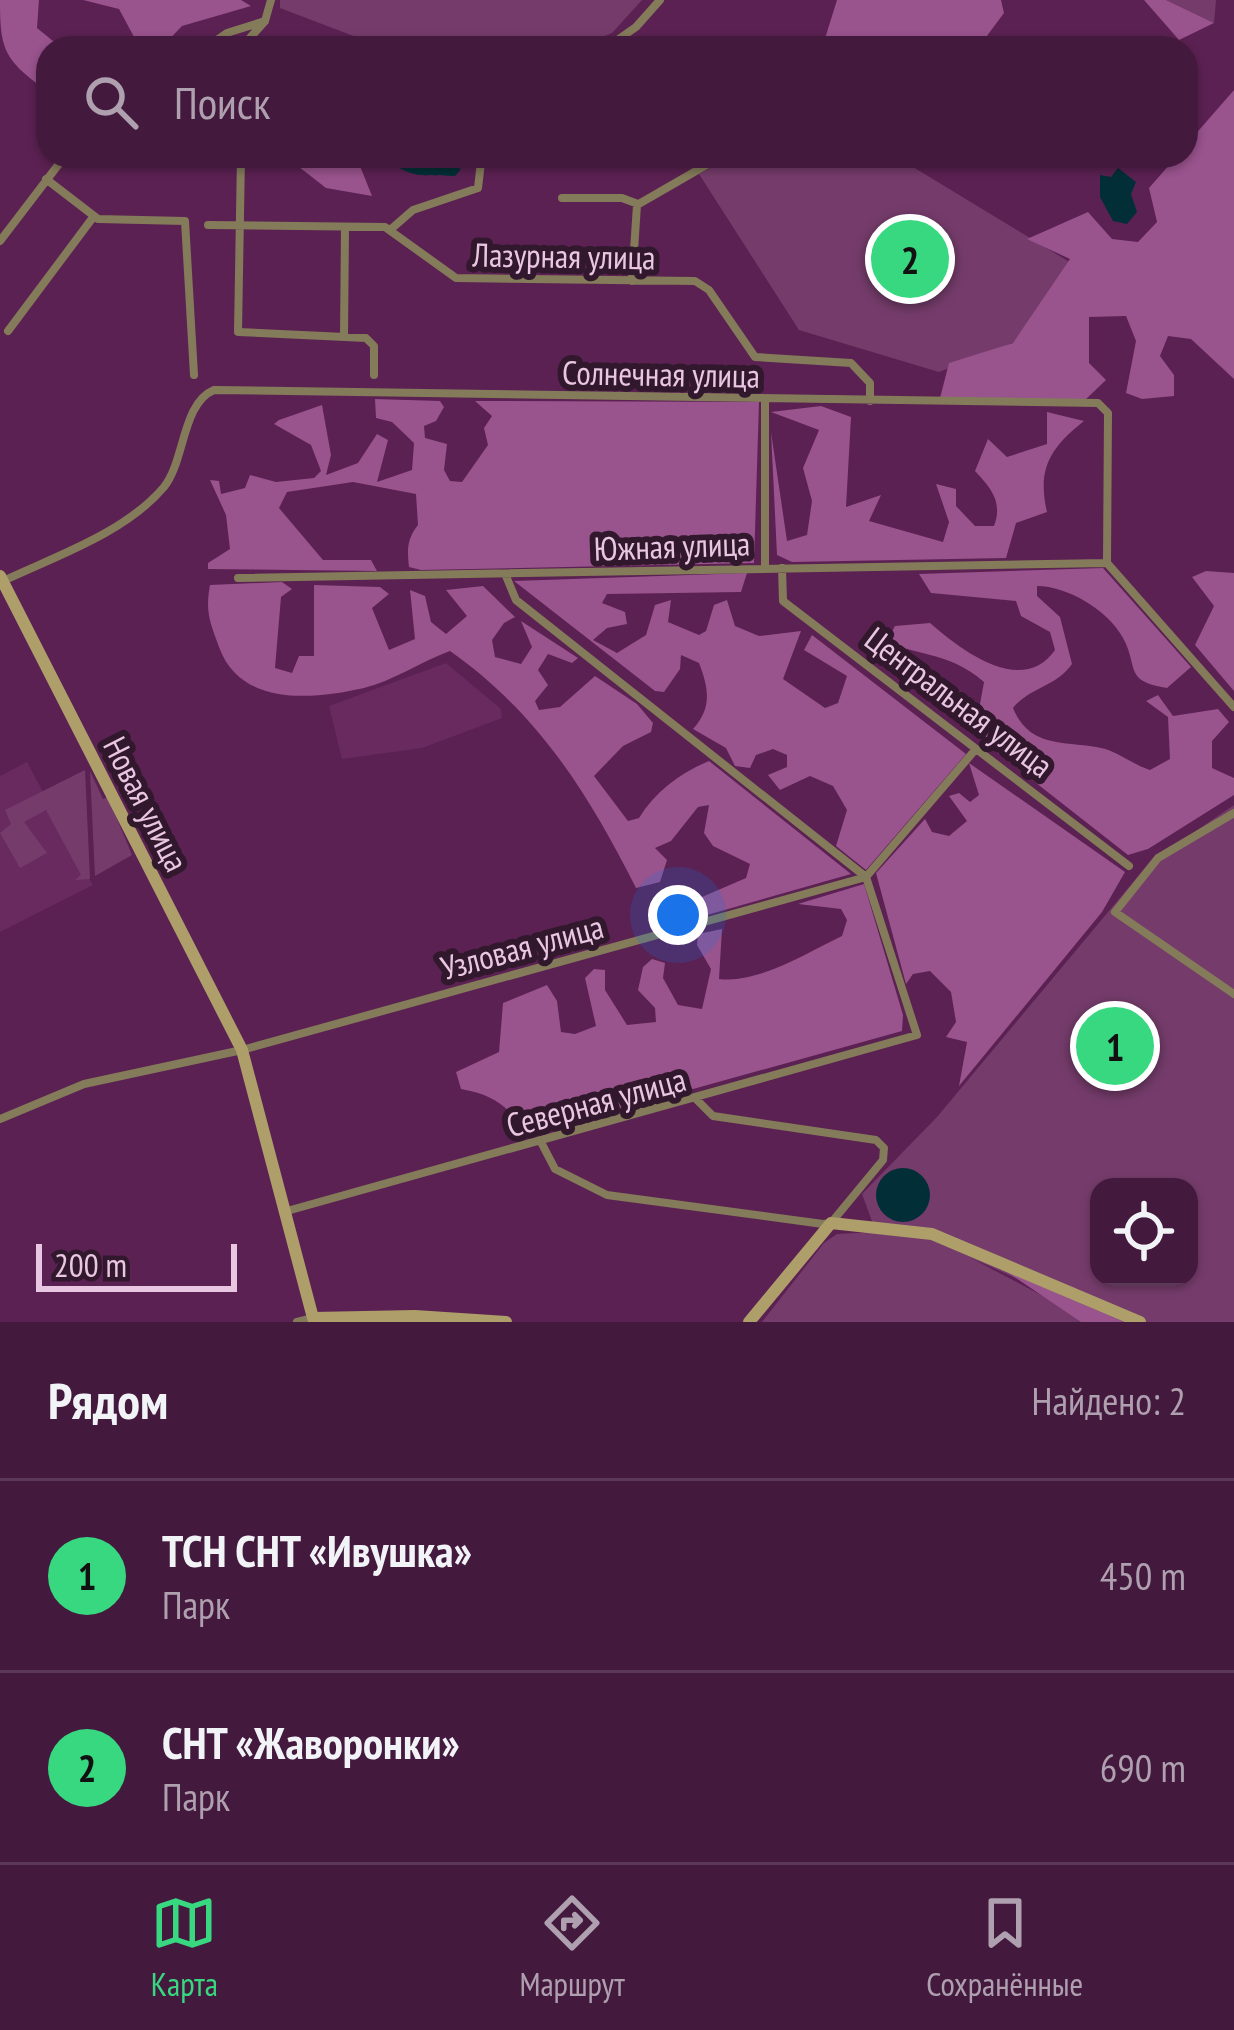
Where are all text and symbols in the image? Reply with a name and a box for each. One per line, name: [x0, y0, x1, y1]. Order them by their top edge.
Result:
search box: [36, 36, 1198, 168]
icon: search: [78, 69, 144, 135]
text: Поиск: [174, 73, 270, 131]
pin: 2: [871, 214, 949, 304]
street label: Лазурная улица: [471, 232, 656, 279]
street label: Солнечная улица: [562, 350, 760, 397]
street label: Южная улица: [593, 521, 751, 570]
street label: Центральная улица: [857, 617, 1062, 786]
street label: Новая улица: [94, 729, 199, 878]
your location: [648, 885, 708, 945]
street label: Узловая улица: [436, 904, 608, 989]
pin: 1: [1076, 1001, 1154, 1091]
street label: Северная улица: [501, 1057, 690, 1146]
map controls: [1090, 1178, 1198, 1286]
button: locate: [1090, 1178, 1198, 1286]
scale bar: [36, 1238, 237, 1291]
text: 200 m: [54, 1243, 127, 1286]
text: Рядом: [48, 1367, 168, 1433]
text: Найдено: 2: [1032, 1375, 1186, 1426]
text: ТСН СНТ «Ивушка»: [162, 1521, 472, 1579]
text: 1: [78, 1550, 96, 1601]
text: 450 m: [1100, 1550, 1186, 1601]
text: Парк: [162, 1579, 230, 1630]
text: СНТ «Жаворонки»: [162, 1713, 460, 1771]
text: 2: [78, 1742, 96, 1793]
text: 690 m: [1100, 1742, 1186, 1793]
text: Парк: [162, 1771, 230, 1822]
tab: Карта: [151, 1890, 218, 2005]
tab: Маршрут: [519, 1890, 625, 2005]
tab: Сохранённые: [926, 1890, 1083, 2005]

